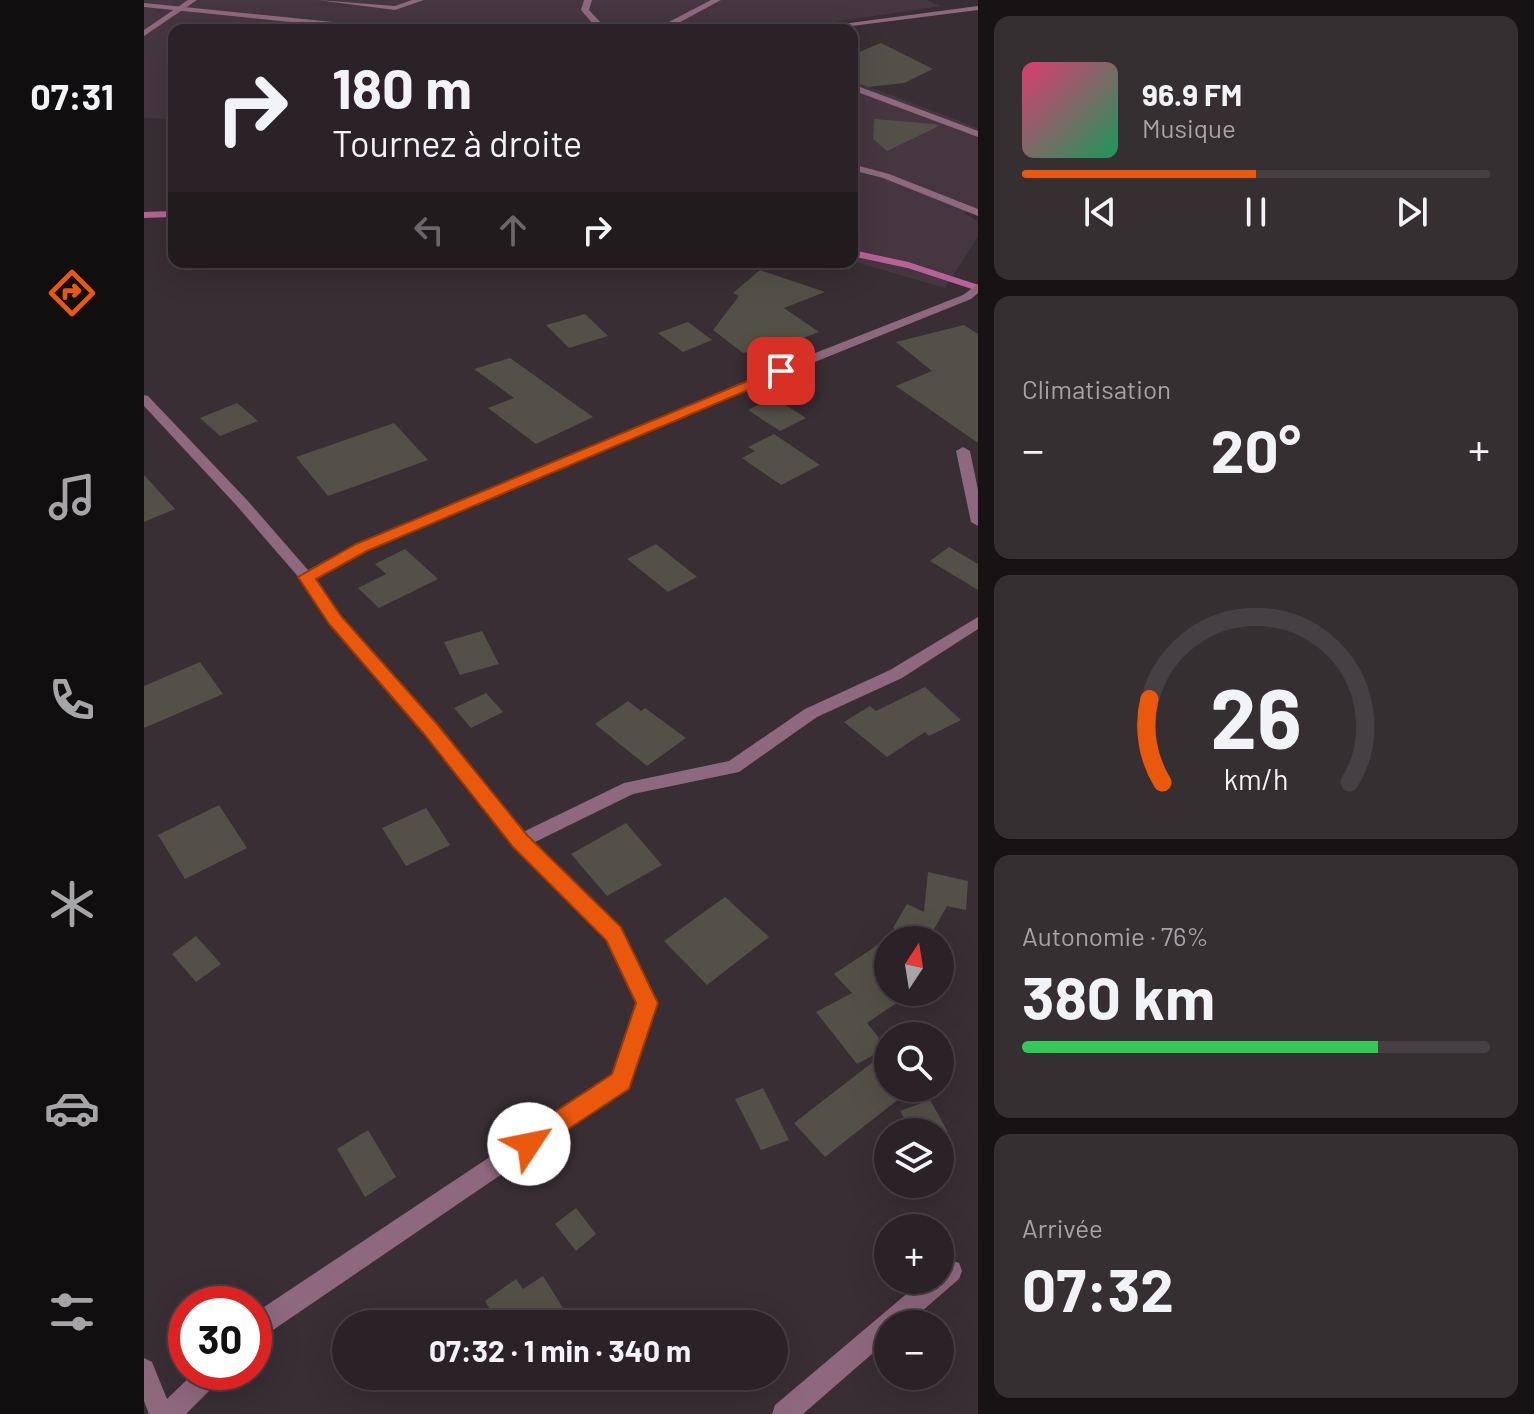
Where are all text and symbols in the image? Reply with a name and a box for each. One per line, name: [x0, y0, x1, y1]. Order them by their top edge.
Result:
text: 180 m: [332, 53, 472, 120]
icon: right: [200, 56, 304, 160]
text: 07:31: [30, 74, 114, 117]
text: 96.9 FM: [1142, 76, 1242, 112]
text: Musique: [1142, 112, 1236, 143]
text: Tournez à droite: [332, 121, 582, 164]
icon: previous: [1078, 190, 1122, 234]
icon: pause: [1234, 190, 1278, 234]
icon: next: [1390, 190, 1434, 234]
icon: left: [407, 208, 451, 252]
icon: ahead: [491, 208, 535, 252]
icon: right: [575, 208, 619, 252]
icon: directions: [44, 265, 100, 321]
pin: [747, 337, 815, 405]
icon: arrive: [759, 349, 803, 393]
text: Climatisation: [1022, 373, 1171, 404]
text: 20°: [1211, 413, 1301, 485]
text: −: [1022, 422, 1044, 475]
text: +: [1468, 422, 1490, 475]
icon: music: [44, 469, 100, 525]
text: 26: [1210, 666, 1302, 766]
icon: phone: [44, 672, 100, 728]
text: km/h: [1224, 761, 1288, 796]
icon: climate: [44, 876, 100, 932]
text: Autonomie · 76%: [1022, 920, 1209, 951]
north arrow: [874, 926, 954, 1006]
map controls: [874, 926, 954, 1390]
text: 380 km: [1022, 960, 1215, 1032]
button: search: [874, 1022, 954, 1102]
icon: car: [44, 1080, 100, 1136]
position arrow: [487, 1102, 571, 1186]
button: layers: [874, 1118, 954, 1198]
text: Arrivée: [1022, 1212, 1103, 1243]
button: +: [874, 1214, 954, 1294]
text: 07:32: [1022, 1252, 1174, 1324]
icon: filters: [44, 1284, 100, 1340]
speed limit sign: 30: [168, 1286, 272, 1390]
button: −: [874, 1310, 954, 1390]
text: 07:32 · 1 min · 340 m: [429, 1332, 691, 1368]

